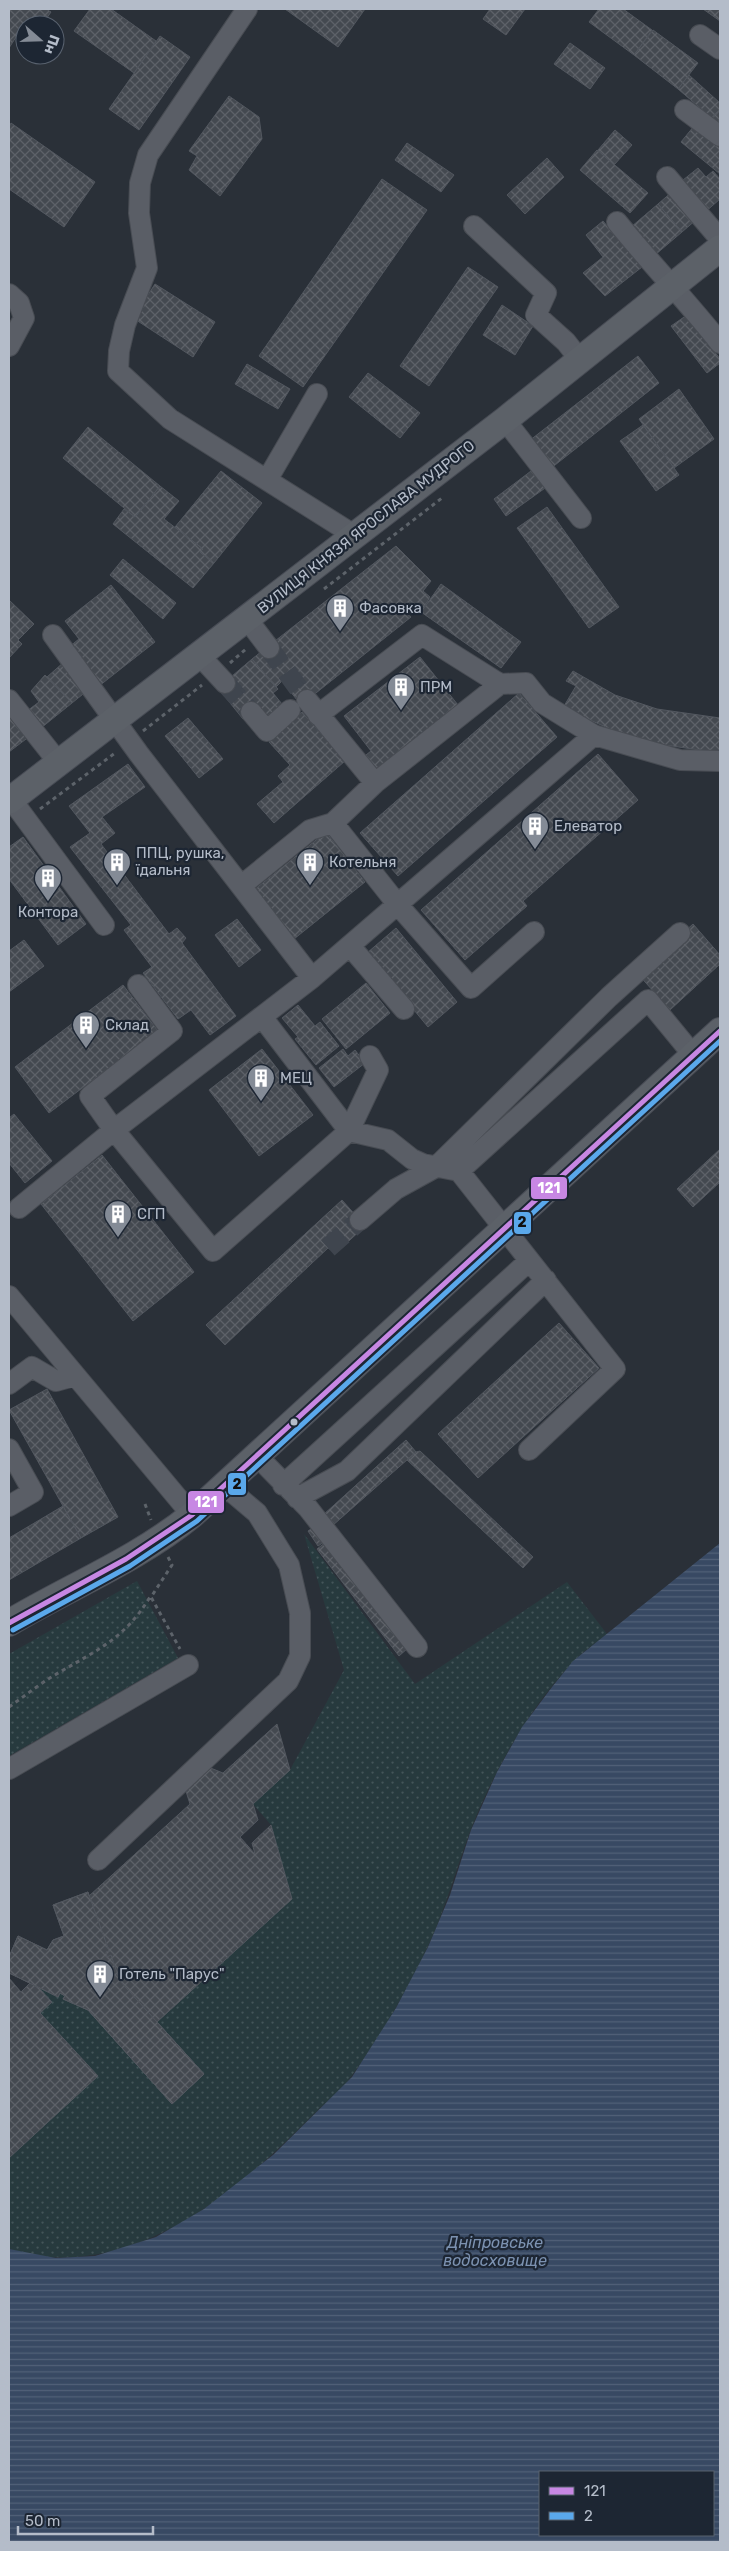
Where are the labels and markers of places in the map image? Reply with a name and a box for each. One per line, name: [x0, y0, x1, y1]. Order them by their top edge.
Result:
building icon: Фасовка: [325, 593, 355, 632]
place label: Фасовка: [359, 599, 422, 617]
building icon: ПРМ: [386, 672, 416, 711]
place label: ПРМ: [420, 678, 452, 696]
building icon: Елеватор: [520, 811, 550, 850]
place label: Елеватор: [554, 817, 622, 835]
place label: ППЦ, рушка, їдальня: [135, 844, 225, 879]
building icon: ППЦ, рушка, їдальня: [102, 847, 132, 886]
building icon: Котельня: [295, 847, 325, 886]
place label: Котельня: [329, 853, 396, 871]
building icon: Контора: [33, 863, 63, 902]
place label: Контора: [18, 903, 78, 921]
building icon: Склад: [71, 1010, 101, 1049]
place label: Склад: [105, 1016, 149, 1034]
building icon: МЕЦ: [246, 1063, 276, 1102]
place label: МЕЦ: [280, 1069, 312, 1087]
building icon: СГП: [103, 1199, 133, 1238]
place label: СГП: [137, 1205, 166, 1223]
unlabelled marker: [289, 1417, 299, 1427]
building icon: Готель "Парус": [85, 1959, 115, 1998]
place label: Готель "Парус": [119, 1965, 225, 1983]

